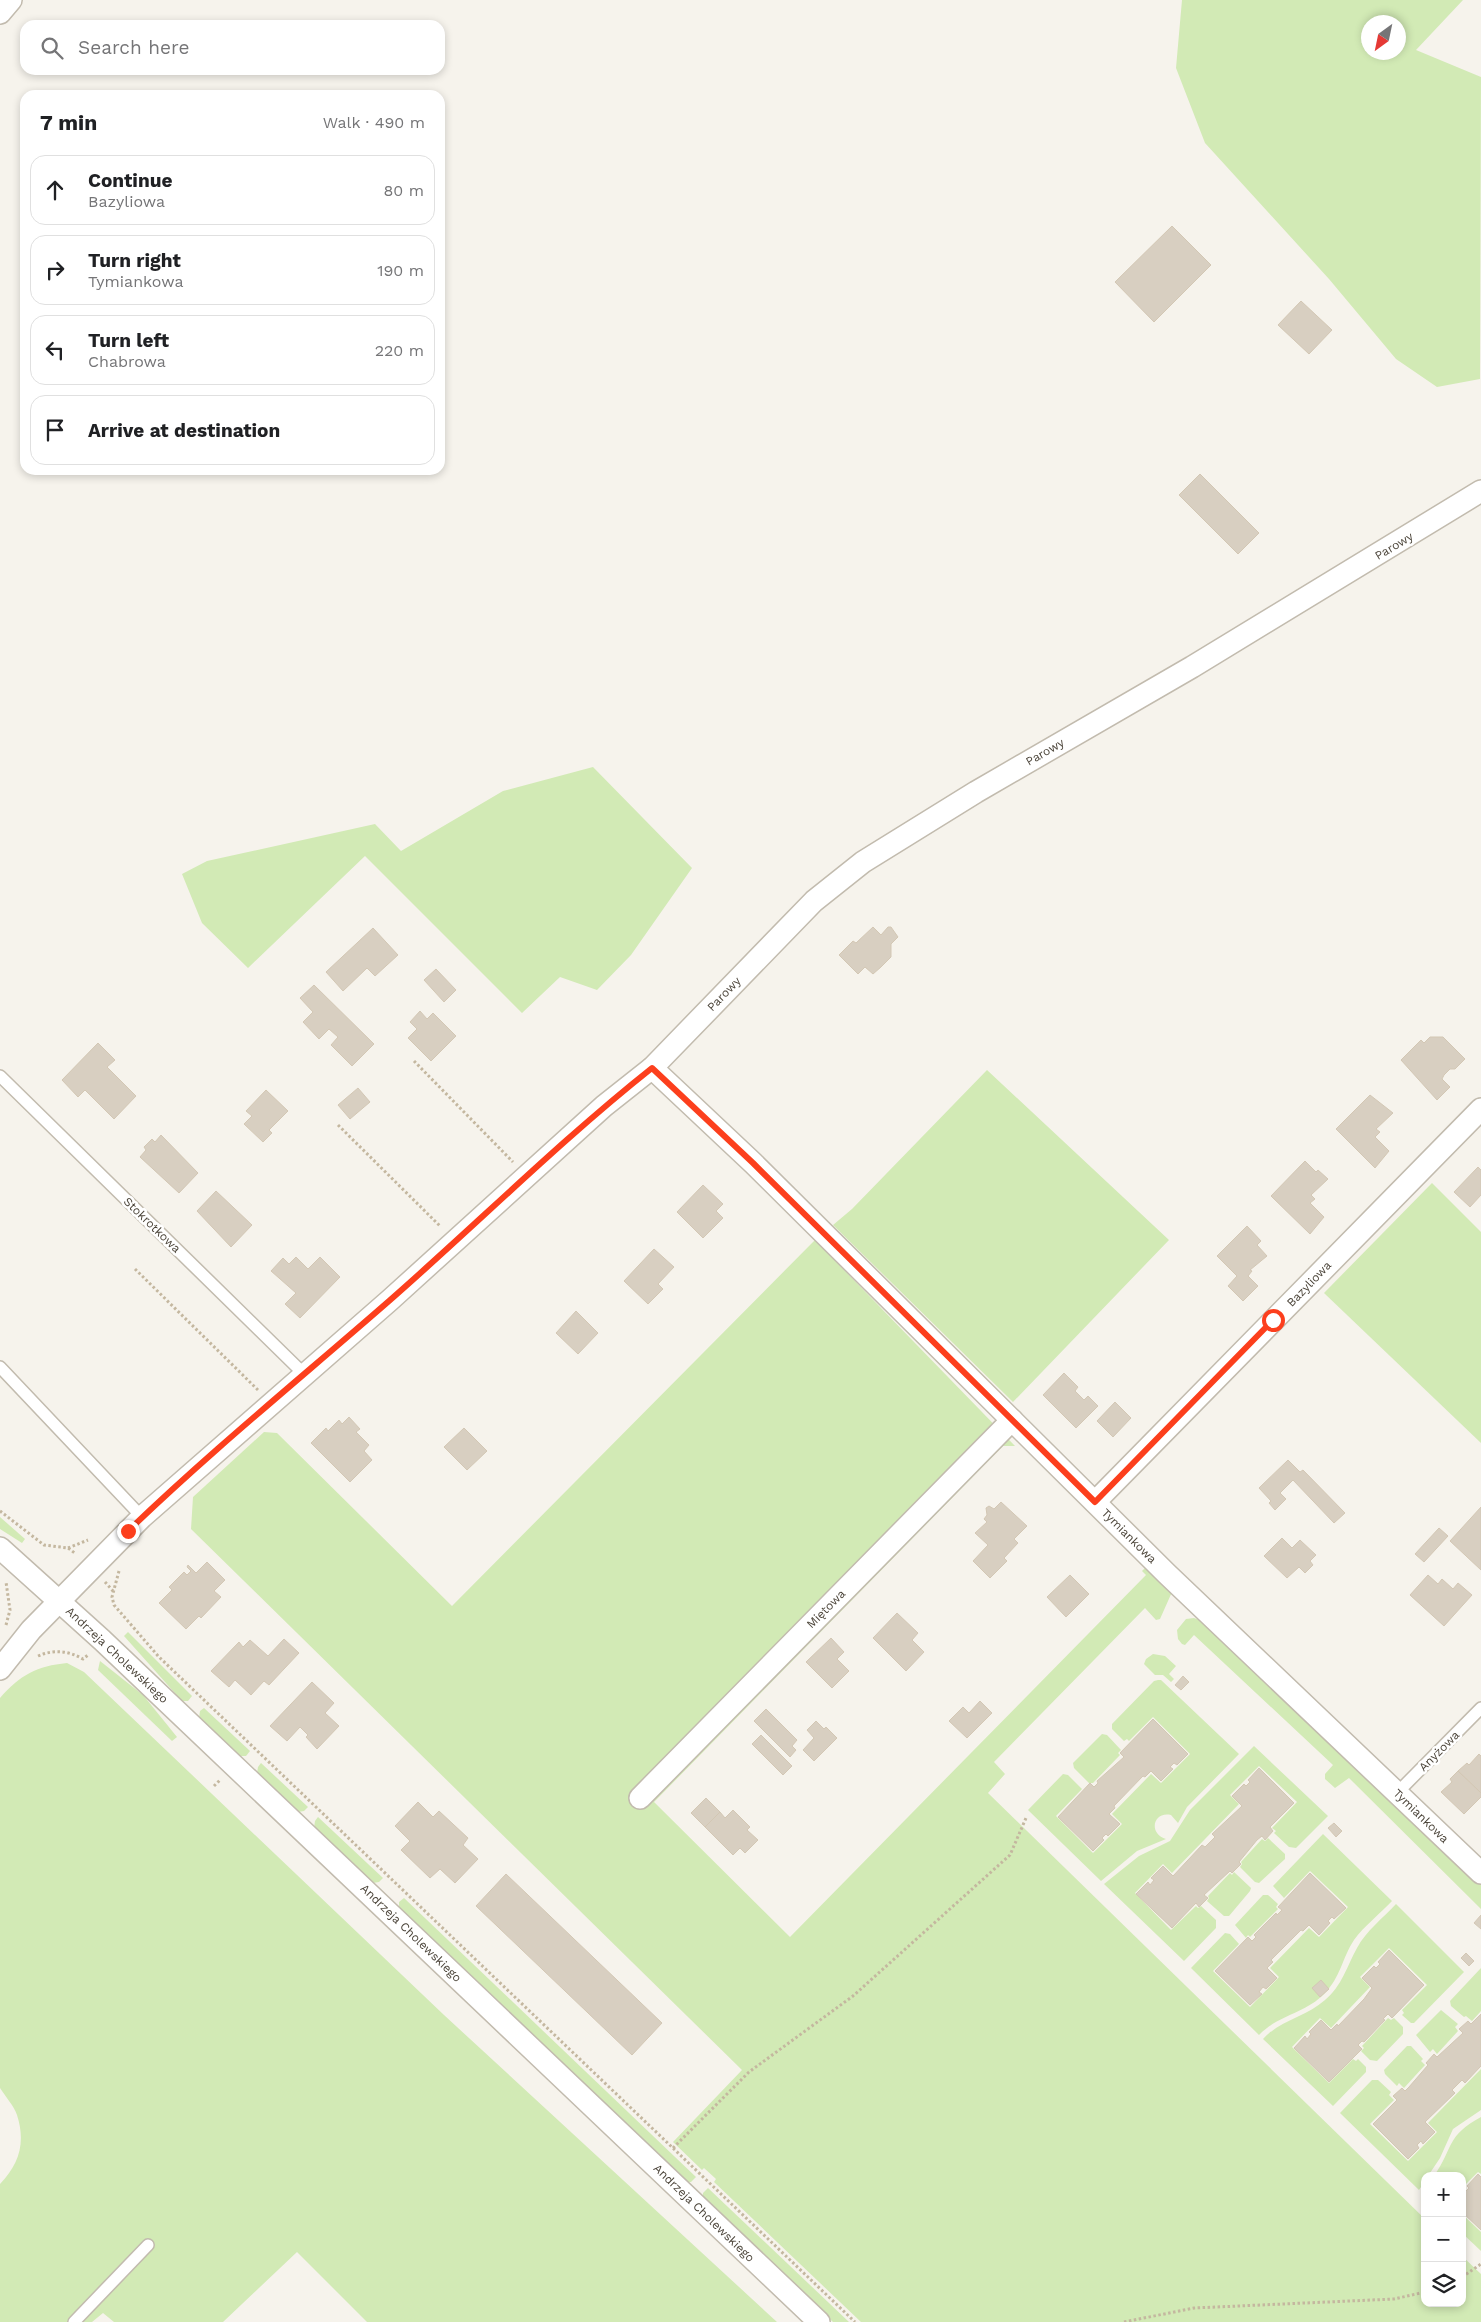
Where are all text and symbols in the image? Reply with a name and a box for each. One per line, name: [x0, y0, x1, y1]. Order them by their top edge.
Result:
north arrow: [1361, 15, 1406, 60]
search box: [20, 20, 445, 75]
icon: search: [38, 34, 66, 62]
text: Search here: [78, 36, 189, 59]
text: 7 min: [40, 110, 97, 135]
text: Walk · 490 m: [323, 113, 425, 132]
text: Continue: [88, 169, 172, 192]
icon: ahead: [41, 176, 69, 204]
text: 80 m: [383, 181, 424, 200]
text: Bazyliowa: [88, 192, 165, 211]
text: Turn right: [88, 249, 181, 272]
icon: right: [41, 256, 69, 284]
text: 190 m: [377, 261, 424, 280]
text: Tymiankowa: [88, 272, 183, 291]
text: Turn left: [88, 329, 169, 352]
icon: left: [41, 336, 69, 364]
text: 220 m: [375, 341, 424, 360]
text: Chabrowa: [88, 352, 166, 371]
icon: arrive: [41, 416, 69, 444]
text: Arrive at destination: [88, 419, 280, 442]
street label: Parowy: [1372, 529, 1416, 563]
street label: Parowy: [1023, 735, 1067, 769]
street label: Parowy: [704, 973, 744, 1014]
street label: Stokrotkowa: [121, 1194, 184, 1256]
street label: Bazyliowa: [1284, 1258, 1334, 1310]
route start: [1262, 1309, 1285, 1332]
street label: Tymiankowa: [1099, 1506, 1159, 1566]
route end: [117, 1520, 140, 1543]
street label: Miętowa: [804, 1587, 848, 1631]
street label: Andrzeja Cholewskiego: [63, 1604, 171, 1706]
street label: Anyżowa: [1416, 1728, 1462, 1774]
street label: Tymiankowa: [1390, 1786, 1452, 1846]
street label: Andrzeja Cholewskiego: [358, 1881, 464, 1985]
street label: Andrzeja Cholewskiego: [651, 2161, 757, 2265]
map controls: [1421, 2172, 1466, 2307]
button: +: [1421, 2172, 1466, 2217]
button: −: [1421, 2217, 1466, 2262]
button: layers: [1421, 2262, 1466, 2307]

